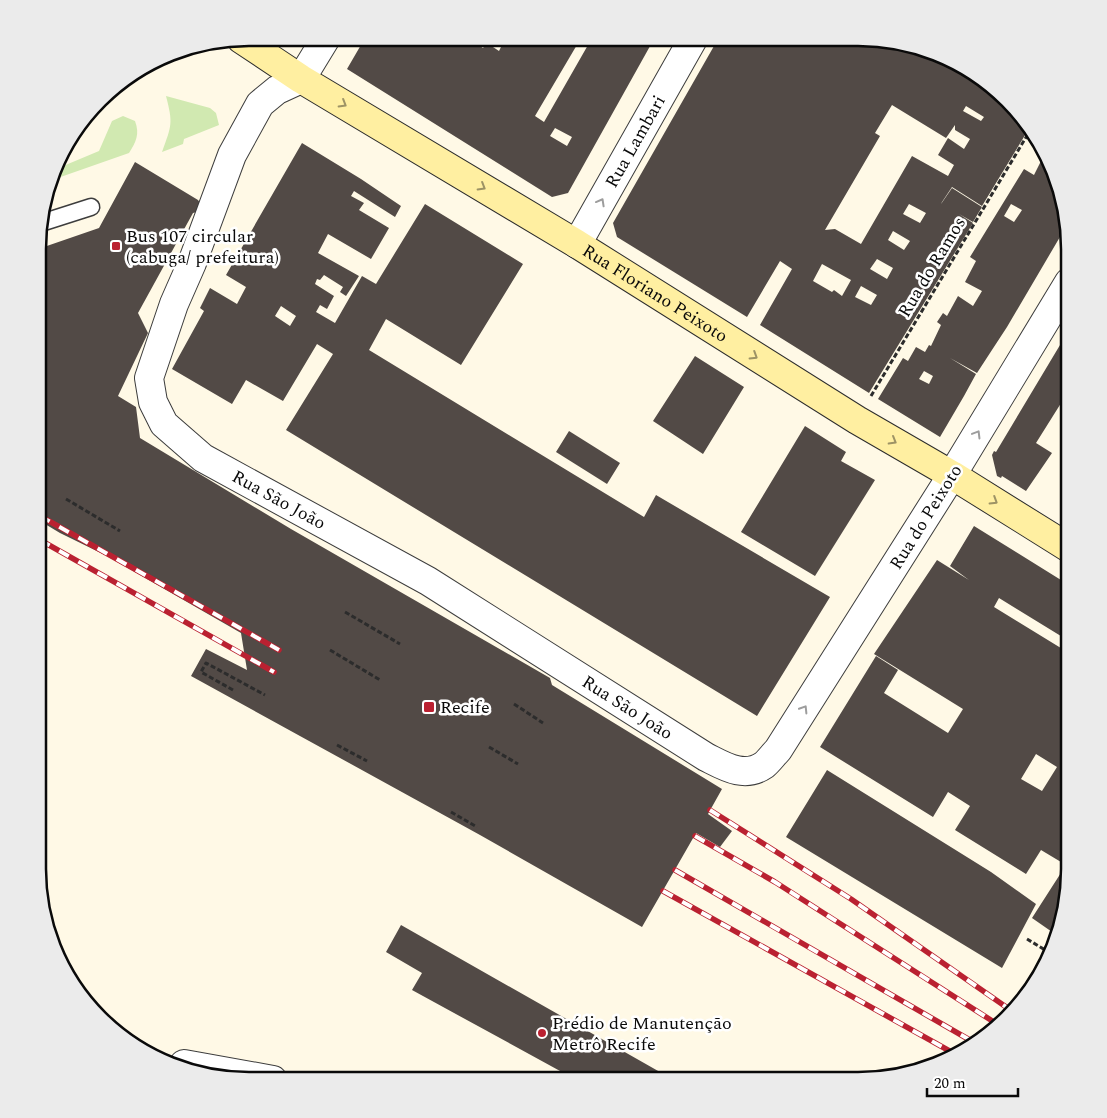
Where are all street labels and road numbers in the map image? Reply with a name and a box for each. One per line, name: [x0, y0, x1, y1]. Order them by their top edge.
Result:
street label: Rua Lambari: [598, 90, 672, 193]
street label: Rua do Ramos: [891, 211, 973, 323]
street label: Rua Floriano Peixoto: [577, 237, 733, 349]
street label: Rua do Peixoto: [883, 459, 969, 575]
street label: Rua São João: [227, 463, 331, 536]
street label: Rua São João: [577, 668, 678, 746]

